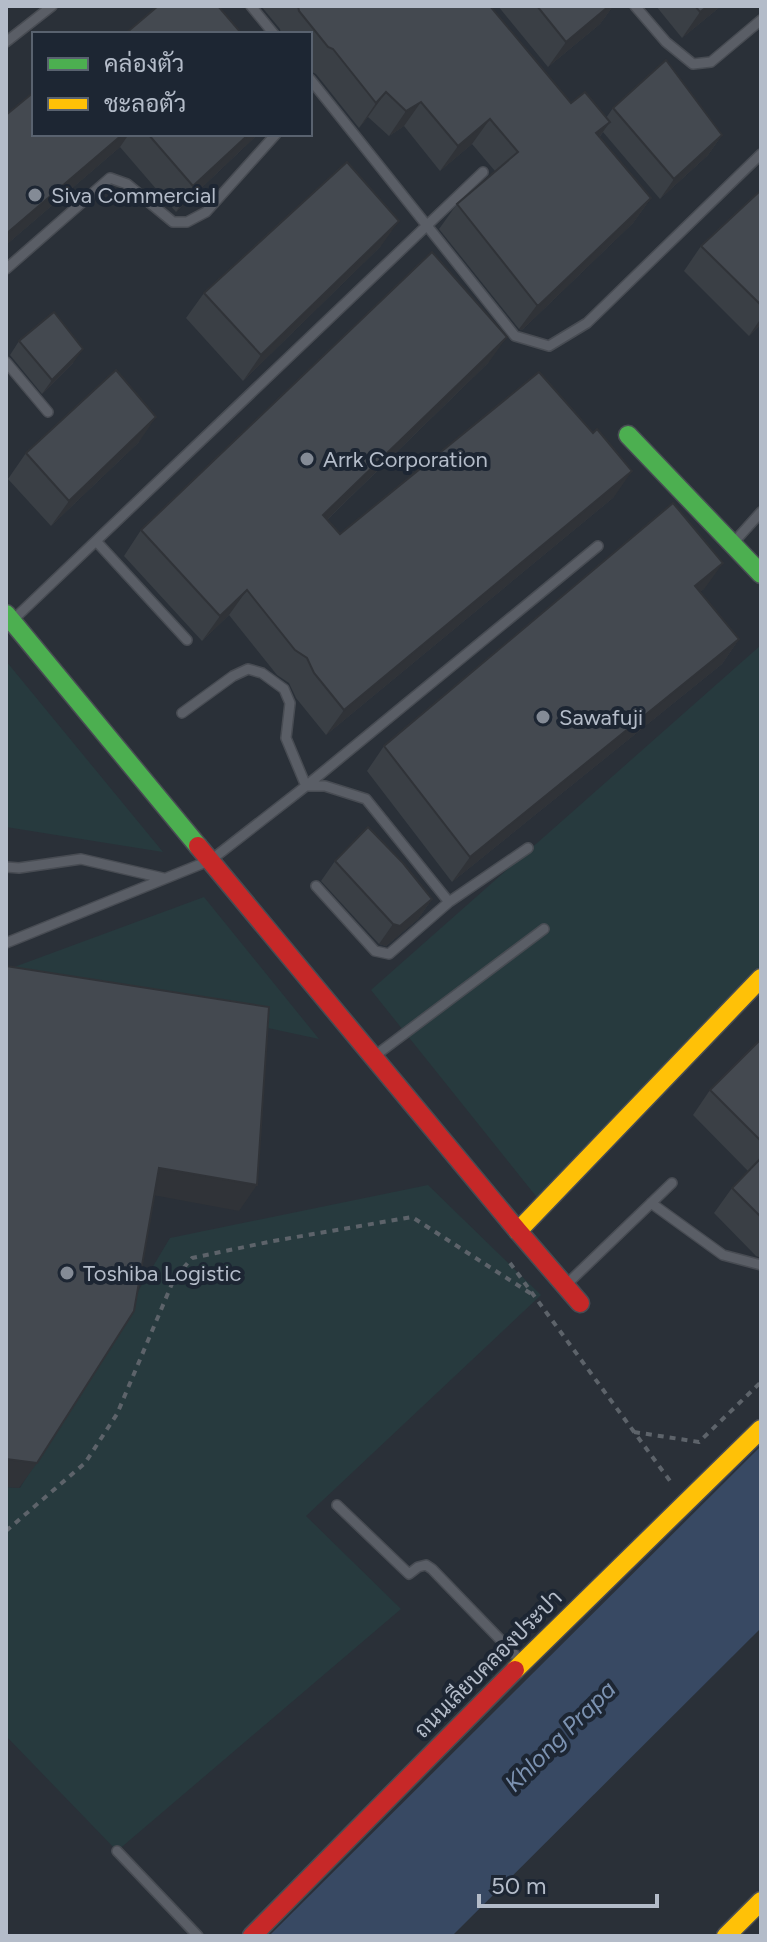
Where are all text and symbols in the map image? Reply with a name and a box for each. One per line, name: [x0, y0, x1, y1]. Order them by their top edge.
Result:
legend: [32, 32, 312, 136]
text: คล่องตัว: [104, 49, 184, 78]
text: ชะลอตัว: [104, 89, 186, 118]
place label: Siva Commercial: [51, 182, 216, 209]
marker: Siva Commercial: [26, 186, 44, 204]
place label: Arrk Corporation: [323, 446, 488, 473]
marker: Arrk Corporation: [298, 450, 316, 468]
place label: Sawafuji: [559, 704, 643, 731]
marker: Sawafuji: [534, 708, 552, 726]
place label: Toshiba Logistic: [83, 1260, 242, 1287]
marker: Toshiba Logistic: [58, 1264, 76, 1282]
street label: ถนนเลียบคลองประปา: [408, 1584, 568, 1744]
water label: Khlong Prapa: [498, 1674, 622, 1798]
scale bar: [479, 1858, 657, 1908]
text: 50 m: [491, 1871, 547, 1900]

